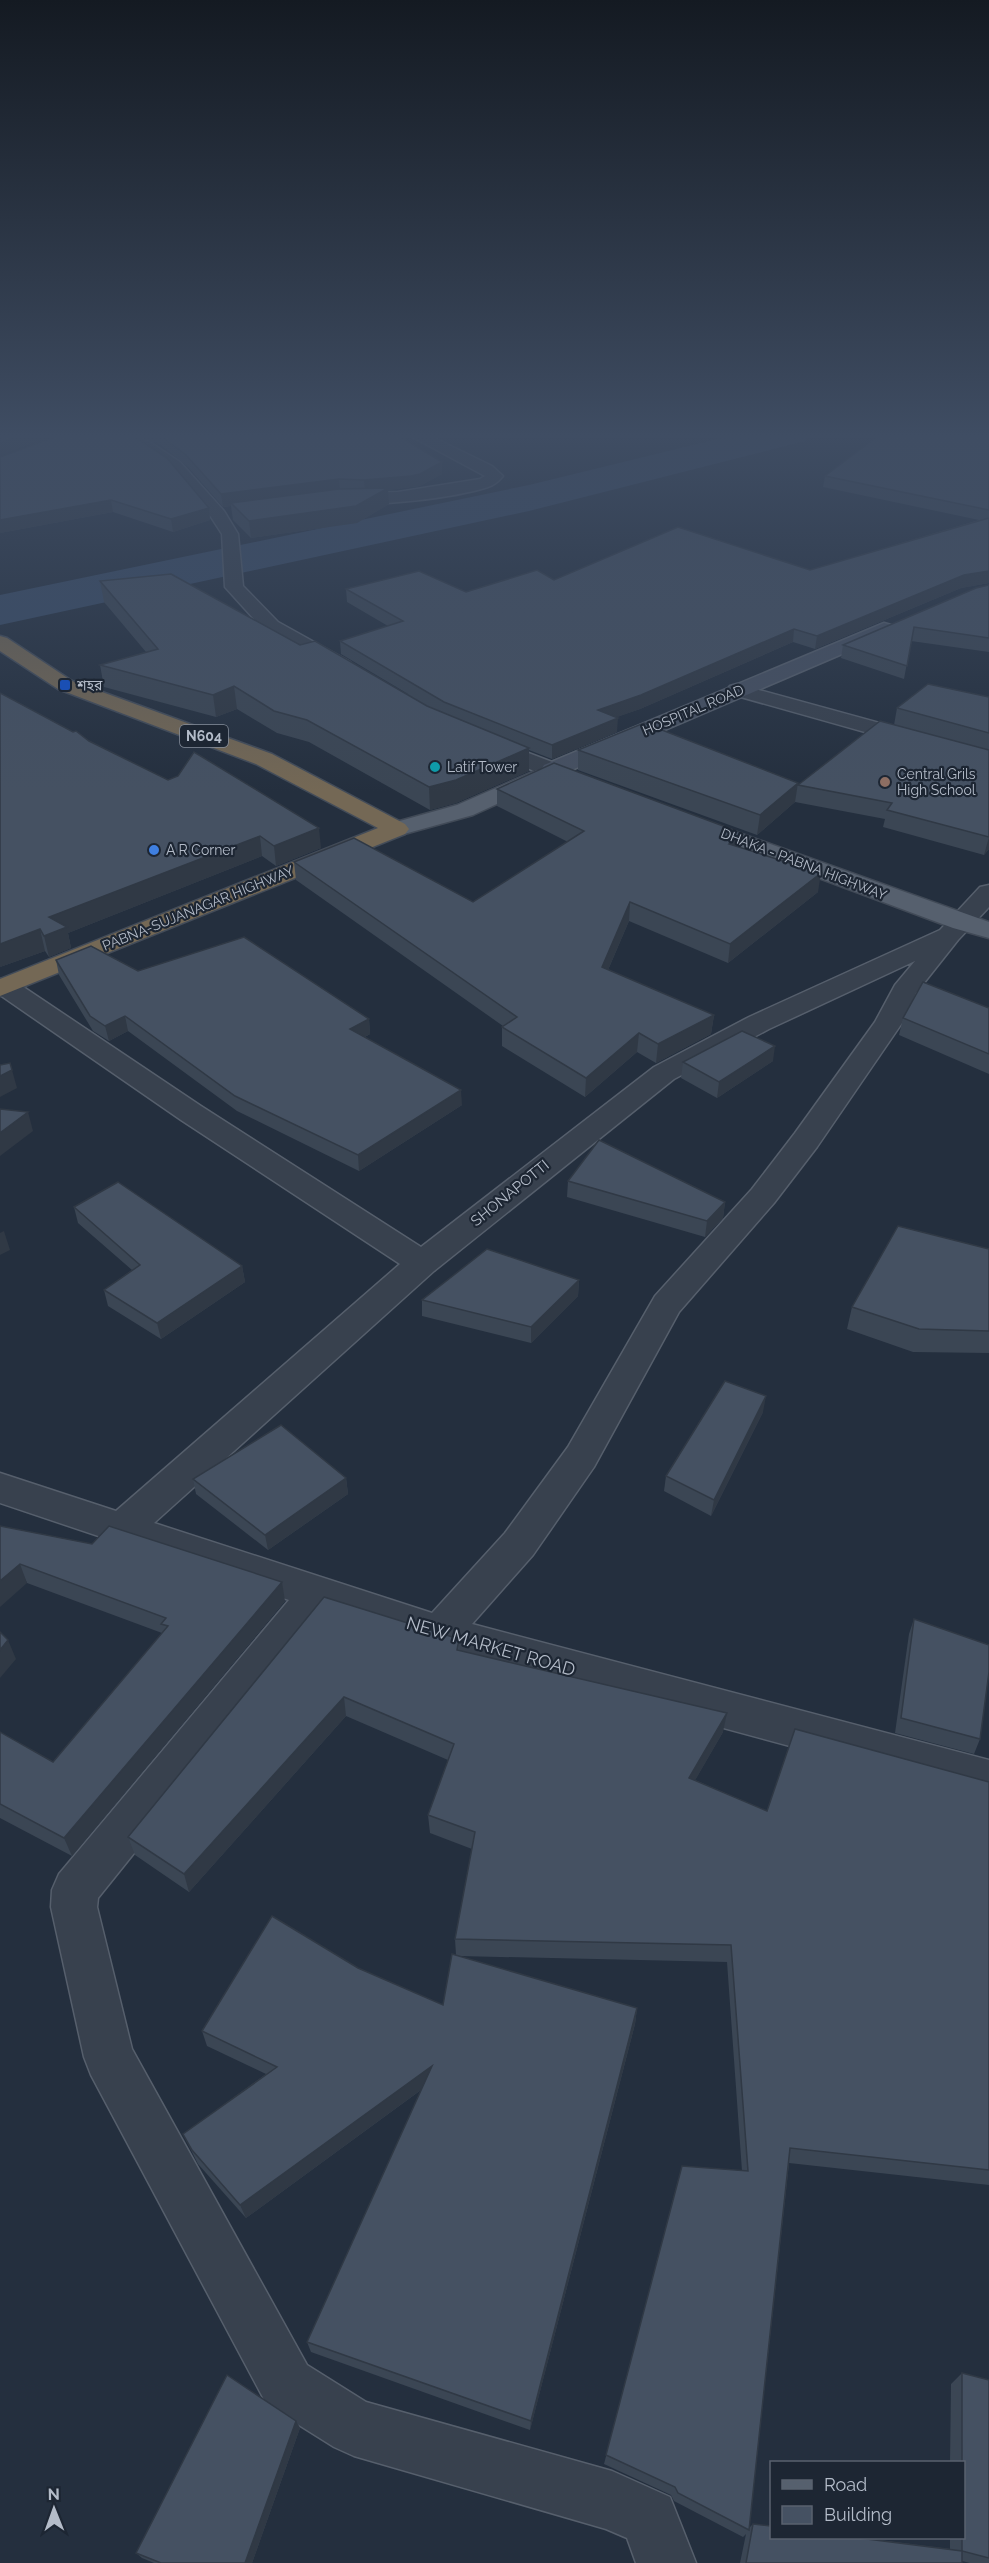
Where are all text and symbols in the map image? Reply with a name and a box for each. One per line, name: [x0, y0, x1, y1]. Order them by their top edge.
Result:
place label: শহর: [76, 677, 103, 693]
marker: শহর: [58, 678, 72, 692]
street label: HOSPITAL ROAD: [640, 681, 746, 739]
road number: N604: [180, 725, 228, 747]
place label: Latif Tower: [447, 759, 517, 775]
marker: Latif Tower: [428, 760, 442, 774]
place label: Central Grils High School: [897, 766, 976, 798]
marker: Central Grils High School: [878, 775, 892, 789]
street label: DHAKA - PABNA HIGHWAY: [719, 825, 889, 903]
place label: A R Corner: [166, 842, 236, 858]
marker: A R Corner: [147, 843, 161, 857]
street label: PABNA-SUJANAGAR HIGHWAY: [100, 862, 296, 954]
street label: SHONAPOTTI: [467, 1156, 553, 1230]
street label: NEW MARKET ROAD: [404, 1612, 578, 1680]
legend: [770, 2461, 965, 2539]
text: Road: [824, 2474, 867, 2495]
north arrow: [24, 2479, 84, 2539]
text: N: [47, 2485, 60, 2504]
text: Building: [824, 2504, 892, 2525]

